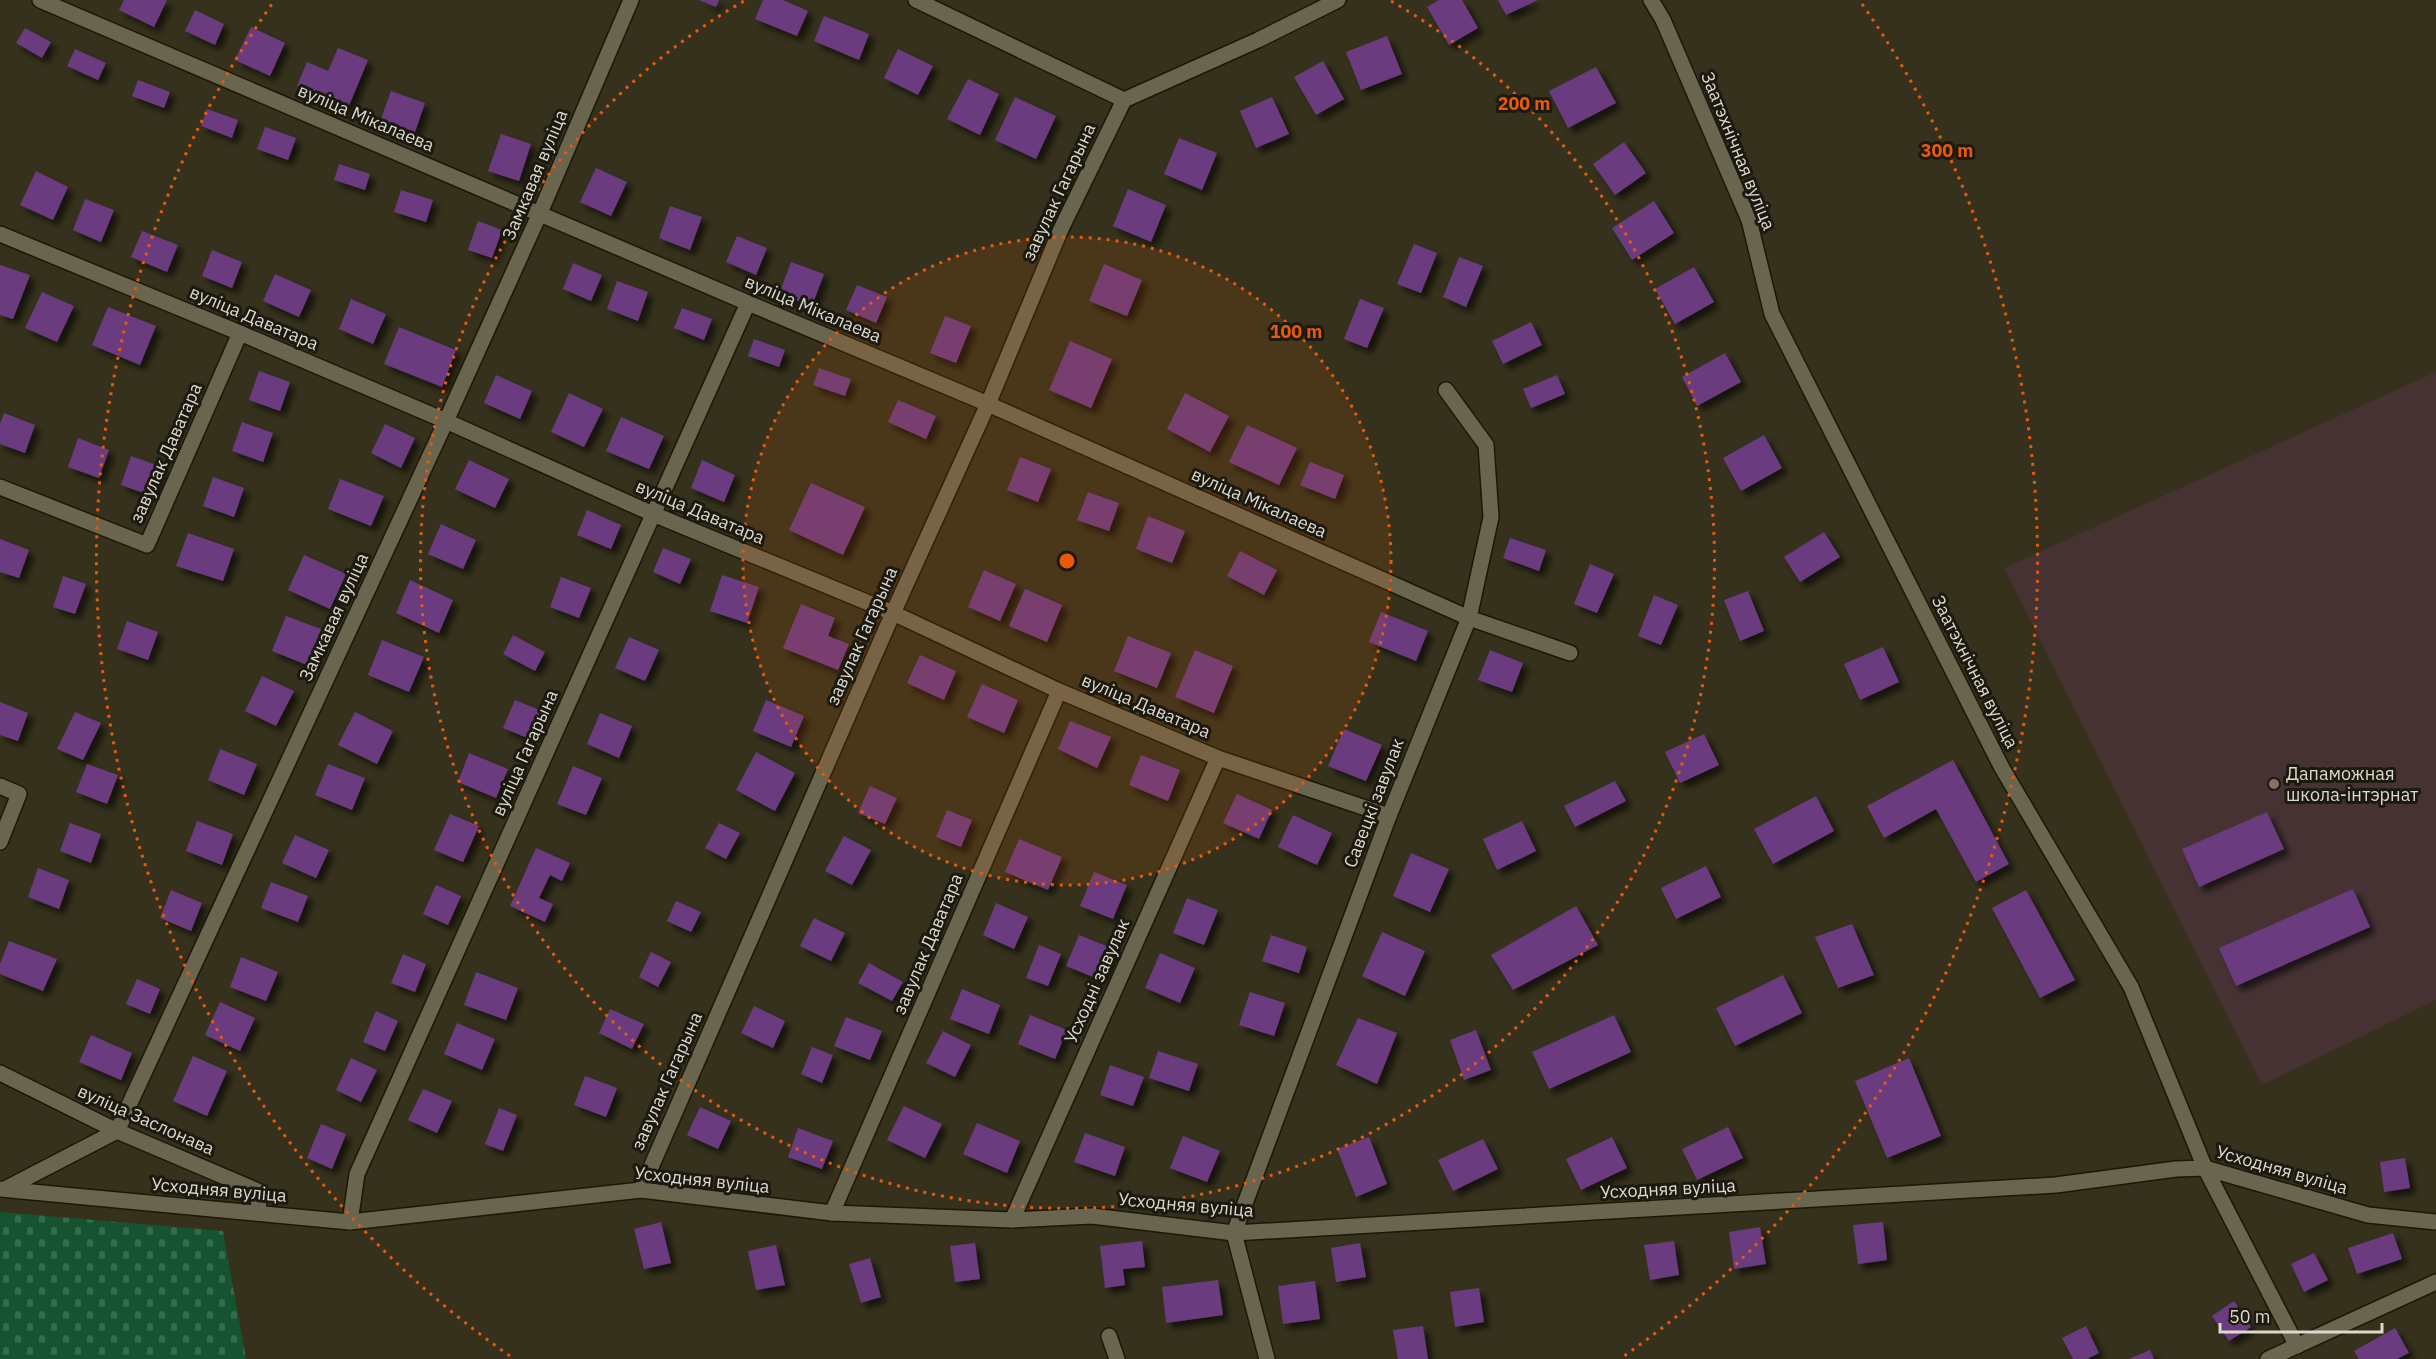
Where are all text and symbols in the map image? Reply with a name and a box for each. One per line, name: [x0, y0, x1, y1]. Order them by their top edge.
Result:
street label: Заатэхнічная вуліца: [1696, 68, 1781, 234]
street label: вуліца Мікалаева: [295, 78, 438, 157]
text: 200 m: [1498, 92, 1550, 115]
street label: Замкавая вуліца: [497, 106, 572, 243]
street label: завулак Гагарына: [1017, 119, 1101, 264]
text: 300 m: [1921, 139, 1973, 162]
street label: вуліца Мікалаева: [742, 269, 885, 348]
street label: вуліца Даватара: [186, 280, 322, 355]
text: 100 m: [1270, 320, 1322, 343]
street label: завулак Даватара: [124, 379, 207, 526]
street label: вуліца Мікалаева: [1188, 462, 1331, 543]
street label: вуліца Даватара: [632, 474, 768, 549]
street label: Замкавая вуліца: [294, 548, 374, 685]
centre of rings: [1057, 551, 1077, 571]
street label: завулак Гагарына: [821, 563, 902, 709]
street label: Заатэхнічная вуліца: [1927, 591, 2024, 752]
street label: вуліца Даватара: [1078, 668, 1214, 743]
street label: вуліца Гагарына: [486, 686, 563, 820]
street label: Савецкі завулак: [1338, 735, 1409, 871]
place label: Дапаможная школа-інтэрнат: [2286, 762, 2419, 806]
marker: Дапаможная школа-інтэрнат: [2267, 777, 2281, 791]
street label: завулак Даватара: [887, 870, 968, 1018]
street label: Усходні завулак: [1059, 915, 1134, 1047]
street label: завулак Гагарына: [626, 1008, 707, 1154]
street label: вуліца Заслонава: [74, 1079, 219, 1160]
street label: Усходняя вуліца: [2214, 1140, 2351, 1199]
street label: Усходняя вуліца: [633, 1161, 771, 1198]
street label: Усходняя вуліца: [150, 1172, 288, 1207]
street label: Усходняя вуліца: [1600, 1173, 1737, 1204]
street label: Усходняя вуліца: [1117, 1187, 1255, 1222]
scale bar: [2220, 1296, 2382, 1334]
text: 50 m: [2229, 1305, 2271, 1328]

